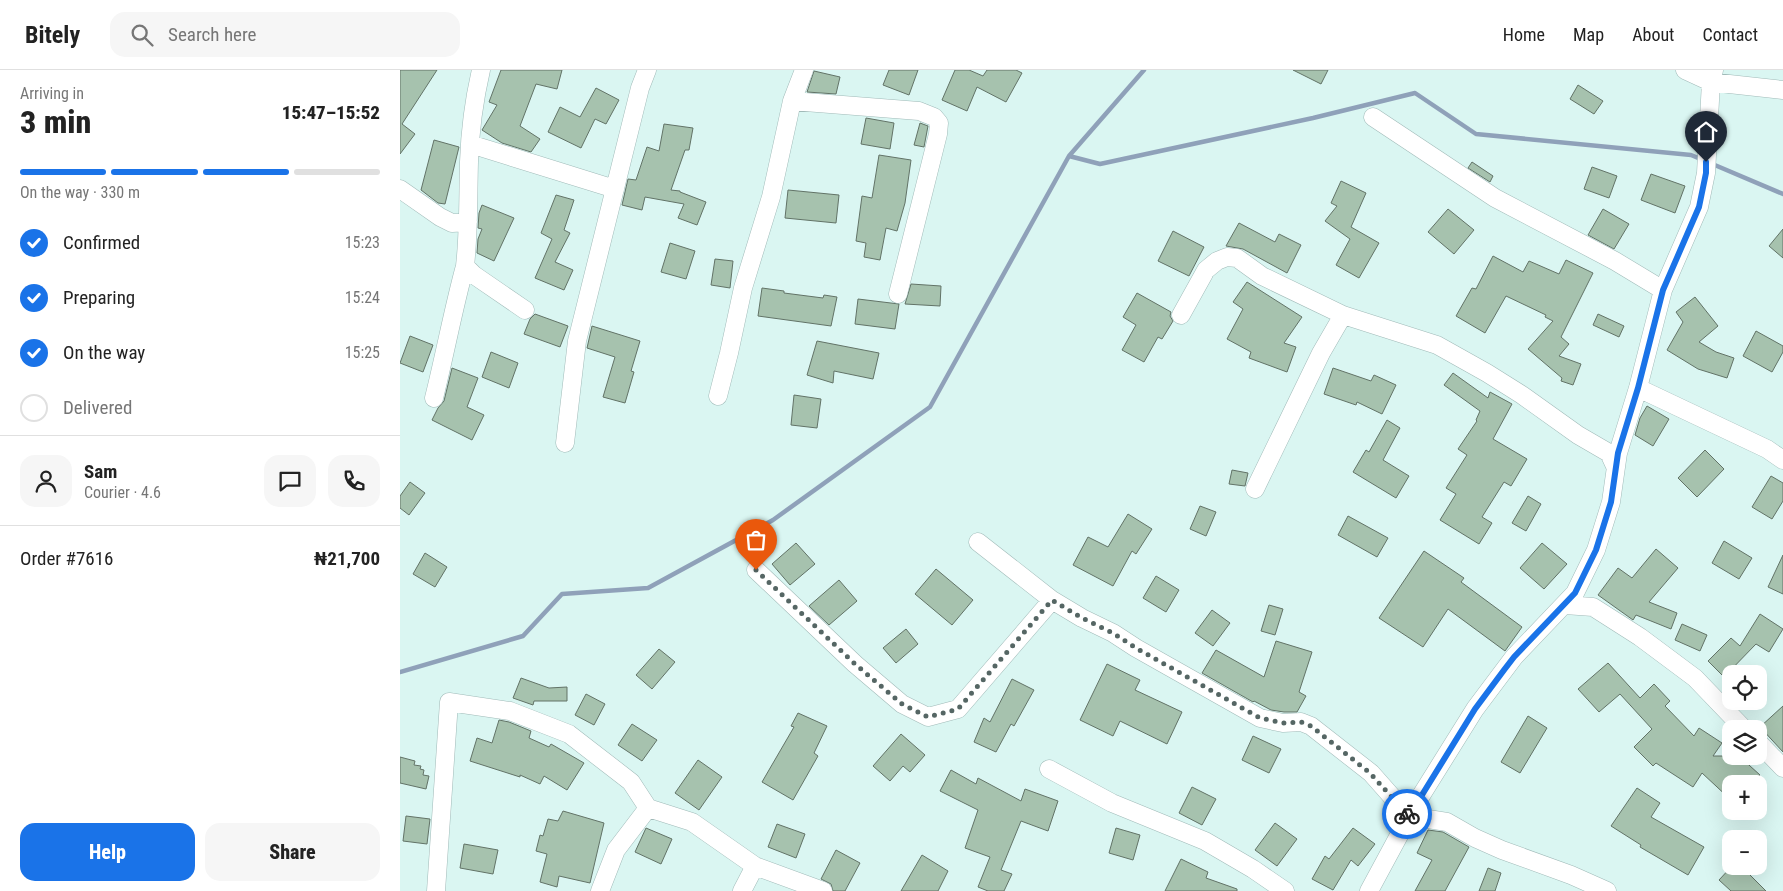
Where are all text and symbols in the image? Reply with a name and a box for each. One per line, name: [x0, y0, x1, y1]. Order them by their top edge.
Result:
search box: [110, 12, 460, 57]
text: Bitely: [25, 21, 80, 49]
icon: search: [128, 21, 156, 49]
text: Search here: [168, 23, 256, 46]
text: Home: [1503, 24, 1545, 45]
text: Map: [1573, 24, 1604, 45]
text: About: [1632, 24, 1674, 45]
text: Contact: [1702, 24, 1758, 45]
text: Arriving in: [20, 84, 84, 103]
text: 15:47–15:52: [282, 101, 380, 124]
text: 3 min: [20, 103, 91, 141]
pin: [1685, 111, 1727, 162]
icon: home: [1692, 118, 1720, 146]
text: On the way · 330 m: [20, 183, 140, 202]
icon: check: [20, 229, 48, 257]
text: Confirmed: [63, 231, 140, 254]
text: 15:23: [345, 233, 380, 252]
icon: check: [20, 284, 48, 312]
text: Preparing: [63, 286, 135, 309]
text: 15:24: [345, 288, 380, 307]
icon: check: [20, 339, 48, 367]
text: On the way: [63, 341, 145, 364]
text: 15:25: [345, 343, 380, 362]
text: Delivered: [63, 396, 132, 419]
button: person: [20, 455, 72, 507]
button: chat: [264, 455, 316, 507]
button: phone: [328, 455, 380, 507]
text: Sam: [84, 460, 117, 483]
text: Courier · 4.6: [84, 483, 161, 502]
pin: [735, 519, 777, 570]
icon: bag: [742, 526, 770, 554]
text: Order #7616: [20, 547, 113, 570]
text: ₦21,700: [314, 547, 380, 570]
map controls: [1722, 665, 1767, 875]
button: locate: [1722, 665, 1767, 710]
button: layers: [1722, 720, 1767, 765]
button: +: [1722, 775, 1767, 820]
courier: [1382, 789, 1432, 839]
icon: bike: [1393, 800, 1421, 828]
button: Help: [20, 823, 195, 881]
button: Share: [205, 823, 380, 881]
button: −: [1722, 830, 1767, 875]

